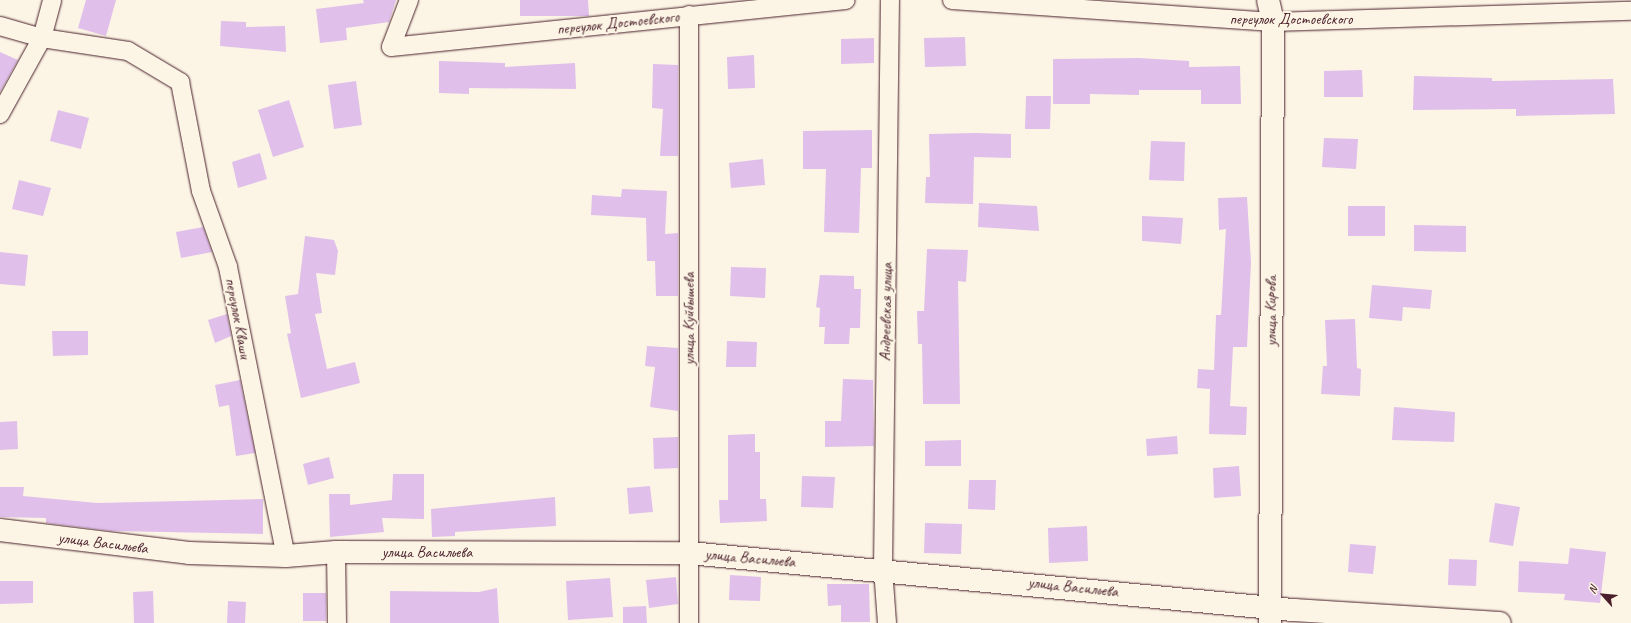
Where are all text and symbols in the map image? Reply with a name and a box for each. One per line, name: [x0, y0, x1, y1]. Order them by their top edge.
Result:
street label: переулок Достоевского: [556, 7, 680, 39]
street label: переулок Достоевского: [1229, 9, 1353, 29]
street label: Андреевская улица: [876, 262, 896, 362]
street label: улица Куйбышева: [679, 273, 699, 365]
street label: переулок Кваши: [221, 275, 255, 361]
street label: улица Кирова: [1261, 276, 1281, 346]
street label: улица Васильева: [57, 528, 149, 558]
street label: улица Васильева: [382, 542, 472, 562]
street label: улица Васильева: [705, 545, 795, 571]
street label: улица Васильева: [1027, 573, 1119, 601]
north arrow: [1583, 575, 1623, 615]
text: N: [1585, 583, 1600, 596]

